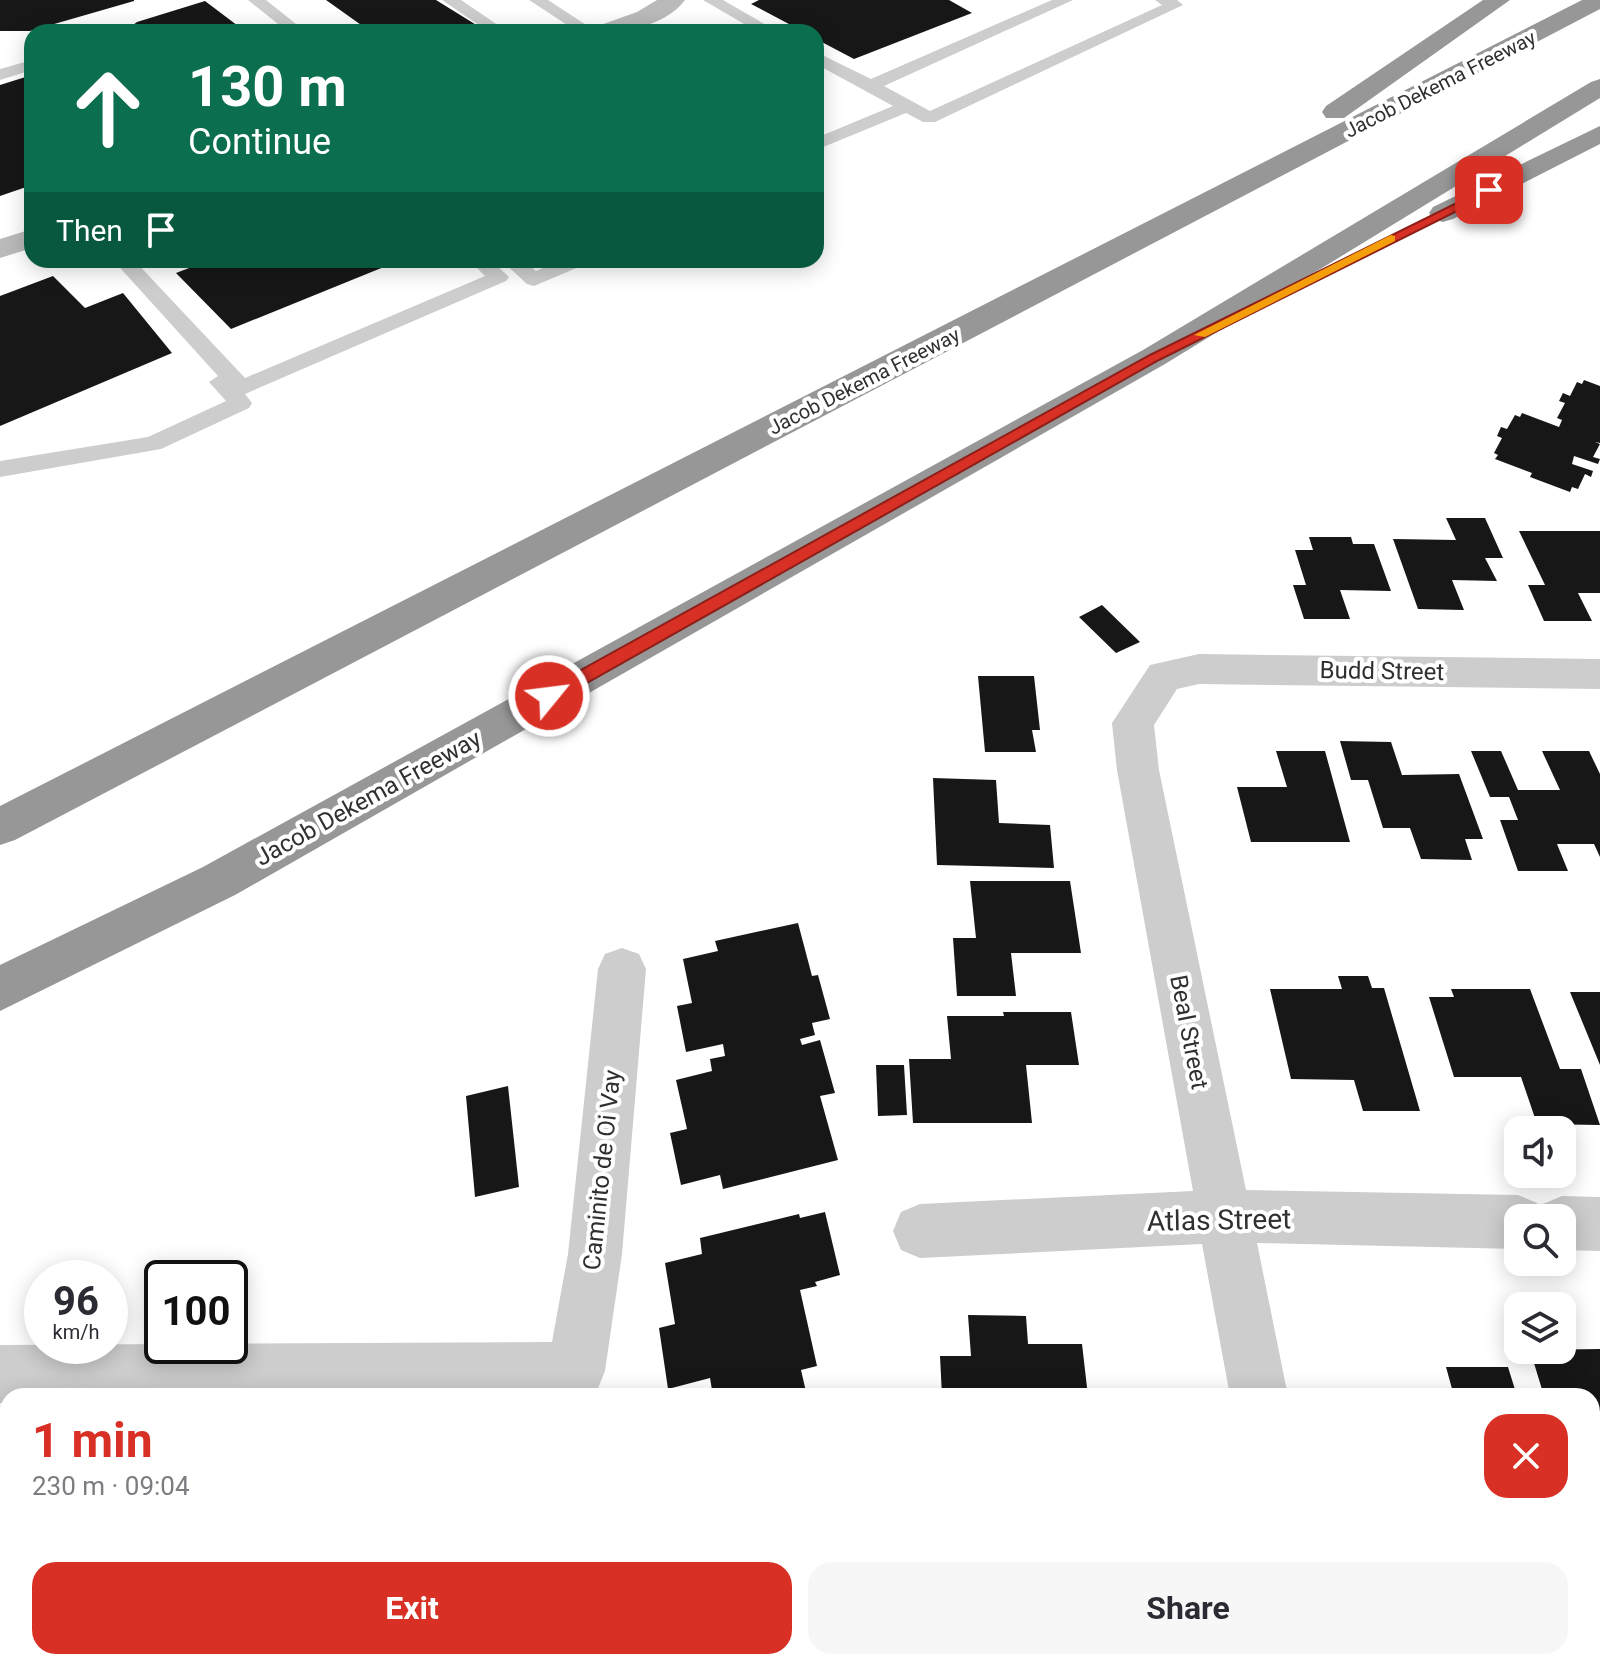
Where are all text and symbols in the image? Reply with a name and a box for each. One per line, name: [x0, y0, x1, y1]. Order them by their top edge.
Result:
street label: Jacob Dekema Freeway: [1340, 25, 1540, 143]
text: 130 m: [188, 54, 347, 120]
icon: ahead: [56, 56, 160, 160]
text: Continue: [188, 121, 331, 163]
pin: [1455, 156, 1523, 224]
icon: arrive: [1467, 168, 1511, 212]
icon: arrive: [139, 208, 183, 252]
text: Then: [56, 213, 123, 248]
street label: Jacob Dekema Freeway: [764, 322, 964, 440]
position arrow: [507, 654, 591, 738]
street label: Budd Street: [1319, 656, 1445, 686]
street label: Jacob Dekema Freeway: [250, 724, 486, 872]
street label: Beal Street: [1164, 972, 1214, 1092]
street label: Caminito de Oi Vay: [578, 1068, 627, 1272]
map controls: [1504, 1116, 1576, 1364]
button: sound: [1504, 1116, 1576, 1188]
street label: Atlas Street: [1146, 1202, 1292, 1238]
button: search: [1504, 1204, 1576, 1276]
speed limit sign: 100: [144, 1260, 248, 1364]
text: 96: [53, 1278, 99, 1325]
button: layers: [1504, 1292, 1576, 1364]
text: km/h: [53, 1320, 99, 1344]
text: 1 min: [32, 1412, 153, 1469]
button: close: [1484, 1414, 1568, 1498]
text: 230 m · 09:04: [32, 1471, 190, 1501]
button: Exit: [32, 1562, 792, 1654]
button: Share: [808, 1562, 1568, 1654]

